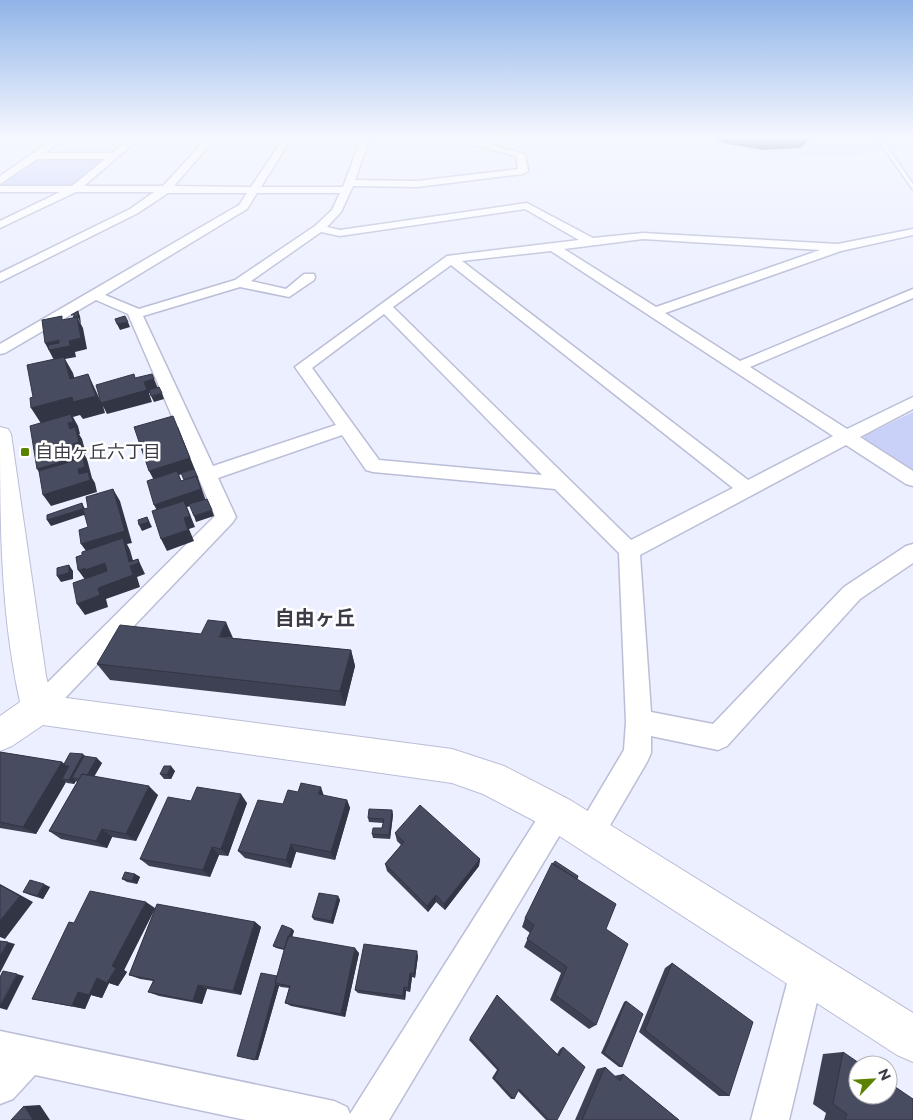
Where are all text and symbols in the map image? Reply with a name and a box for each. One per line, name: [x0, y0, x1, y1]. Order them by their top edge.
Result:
place label: 自由ヶ丘六丁目: [35, 441, 161, 463]
marker: 自由ヶ丘六丁目: [19, 446, 31, 458]
district label: 自由ヶ丘: [275, 606, 355, 630]
north arrow: [848, 1055, 898, 1105]
text: N: [874, 1066, 895, 1083]

